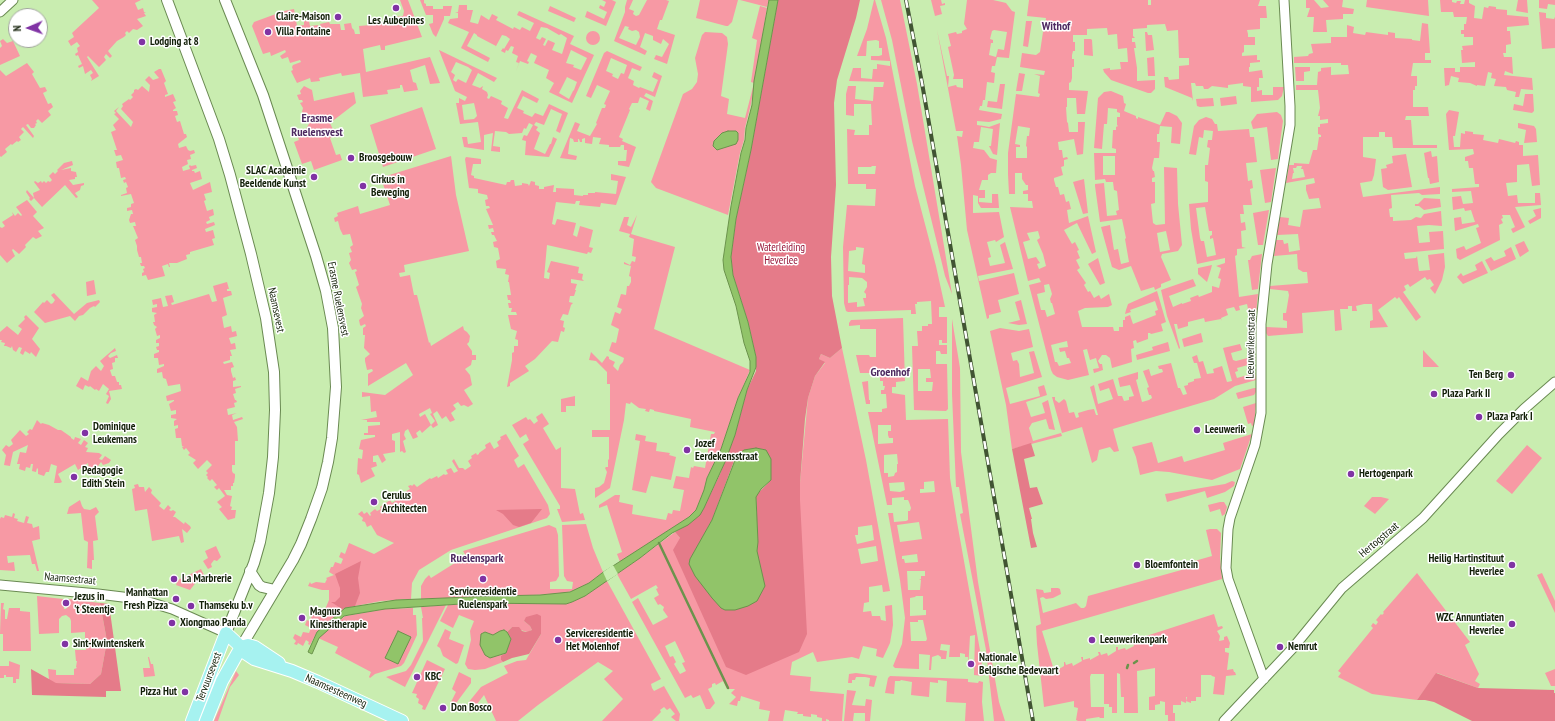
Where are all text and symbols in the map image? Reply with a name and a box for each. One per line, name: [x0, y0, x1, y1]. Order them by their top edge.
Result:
marker: Les Aubepines: [391, 3, 401, 13]
north arrow: [8, 8, 48, 48]
place label: Claire-Maison: [276, 10, 330, 24]
marker: Claire-Maison: [333, 12, 343, 22]
place label: Les Aubepines: [368, 14, 424, 28]
district label: Withof: [1042, 20, 1070, 34]
text: N: [10, 25, 24, 32]
place label: Villa Fontaine: [276, 25, 330, 39]
marker: Villa Fontaine: [263, 27, 273, 37]
place label: Lodging at 8: [150, 35, 199, 49]
marker: Lodging at 8: [137, 37, 147, 47]
district label: Erasme Ruelensvest: [291, 112, 343, 140]
place label: Broosgebouw: [359, 151, 412, 165]
marker: Broosgebouw: [346, 153, 356, 163]
place label: SLAC Academie Beeldende Kunst: [240, 164, 306, 190]
marker: SLAC Academie Beeldende Kunst: [309, 172, 319, 182]
place label: Cirkus in Beweging: [371, 173, 409, 199]
marker: Cirkus in Beweging: [358, 181, 368, 191]
park label: Waterleiding Heverlee: [757, 241, 805, 267]
street label: Erasme Ruelensvest: [324, 261, 352, 337]
street label: Naamsevest: [265, 286, 287, 334]
street label: Leeuwerikenstraat: [1244, 309, 1258, 379]
district label: Groenhof: [870, 366, 910, 380]
place label: Ten Berg: [1469, 368, 1503, 382]
marker: Ten Berg: [1506, 370, 1516, 380]
place label: Plaza Park II: [1442, 387, 1490, 401]
marker: Plaza Park II: [1429, 389, 1439, 399]
place label: Plaza Park I: [1487, 410, 1533, 424]
marker: Plaza Park I: [1474, 412, 1484, 422]
place label: Dominique Leukemans: [93, 420, 137, 446]
place label: Leeuwerik: [1205, 423, 1245, 437]
marker: Leeuwerik: [1192, 425, 1202, 435]
marker: Dominique Leukemans: [80, 428, 90, 438]
place label: Jozef Eerdekensstraat: [695, 437, 758, 463]
marker: Jozef Eerdekensstraat: [682, 445, 692, 455]
place label: Pedagogie Edith Stein: [82, 464, 125, 490]
place label: Hertogenpark: [1359, 467, 1413, 481]
marker: Hertogenpark: [1346, 469, 1356, 479]
marker: Pedagogie Edith Stein: [69, 472, 79, 482]
place label: Cerulus Architecten: [382, 489, 427, 515]
marker: Cerulus Architecten: [369, 497, 379, 507]
street label: Hertogstraat: [1356, 520, 1402, 560]
district label: Ruelenspark: [451, 552, 503, 566]
place label: Heilig Hartinstituut Heverlee: [1428, 552, 1504, 578]
place label: Bloemfontein: [1145, 558, 1198, 572]
marker: Bloemfontein: [1132, 560, 1142, 570]
marker: Heilig Hartinstituut Heverlee: [1507, 560, 1517, 570]
street label: Naamsestraat: [44, 570, 96, 588]
place label: La Marbrerie: [182, 572, 232, 586]
marker: La Marbrerie: [169, 574, 179, 584]
marker: Serviceresidentie Ruelenspark: [478, 574, 488, 584]
place label: Serviceresidentie Ruelenspark: [449, 585, 517, 611]
place label: Manhattan Fresh Pizza: [124, 586, 168, 612]
place label: Jezus in 't Steentje: [74, 590, 115, 616]
marker: Manhattan Fresh Pizza: [171, 594, 181, 604]
marker: Jezus in 't Steentje: [61, 598, 71, 608]
place label: Thamseku b.v: [199, 599, 253, 613]
marker: Thamseku b.v: [186, 601, 196, 611]
place label: Magnus Kinesitherapie: [310, 605, 367, 631]
place label: WZC Annuntiaten Heverlee: [1436, 611, 1504, 637]
marker: Magnus Kinesitherapie: [297, 613, 307, 623]
place label: Xiongmao Panda: [180, 616, 246, 630]
marker: Xiongmao Panda: [167, 618, 177, 628]
marker: WZC Annuntiaten Heverlee: [1507, 619, 1517, 629]
place label: Serviceresidentie Het Molenhof: [566, 627, 633, 653]
place label: Leeuwerikenpark: [1100, 633, 1167, 647]
marker: Serviceresidentie Het Molenhof: [553, 635, 563, 645]
marker: Leeuwerikenpark: [1087, 635, 1097, 645]
place label: Sint-Kwintenskerk: [73, 637, 144, 651]
marker: Sint-Kwintenskerk: [60, 639, 70, 649]
place label: Nemrut: [1288, 640, 1317, 654]
marker: Nemrut: [1275, 642, 1285, 652]
street label: Tervuursevest: [194, 650, 224, 704]
place label: Nationale Belgische Bedevaart: [979, 651, 1058, 677]
marker: Nationale Belgische Bedevaart: [966, 659, 976, 669]
place label: KBC: [425, 670, 441, 684]
street label: Naamsesteenweg: [303, 672, 369, 710]
marker: KBC: [412, 672, 422, 682]
place label: Pizza Hut: [140, 685, 177, 699]
marker: Pizza Hut: [180, 687, 190, 697]
place label: Don Bosco: [451, 701, 492, 715]
marker: Don Bosco: [438, 703, 448, 713]

